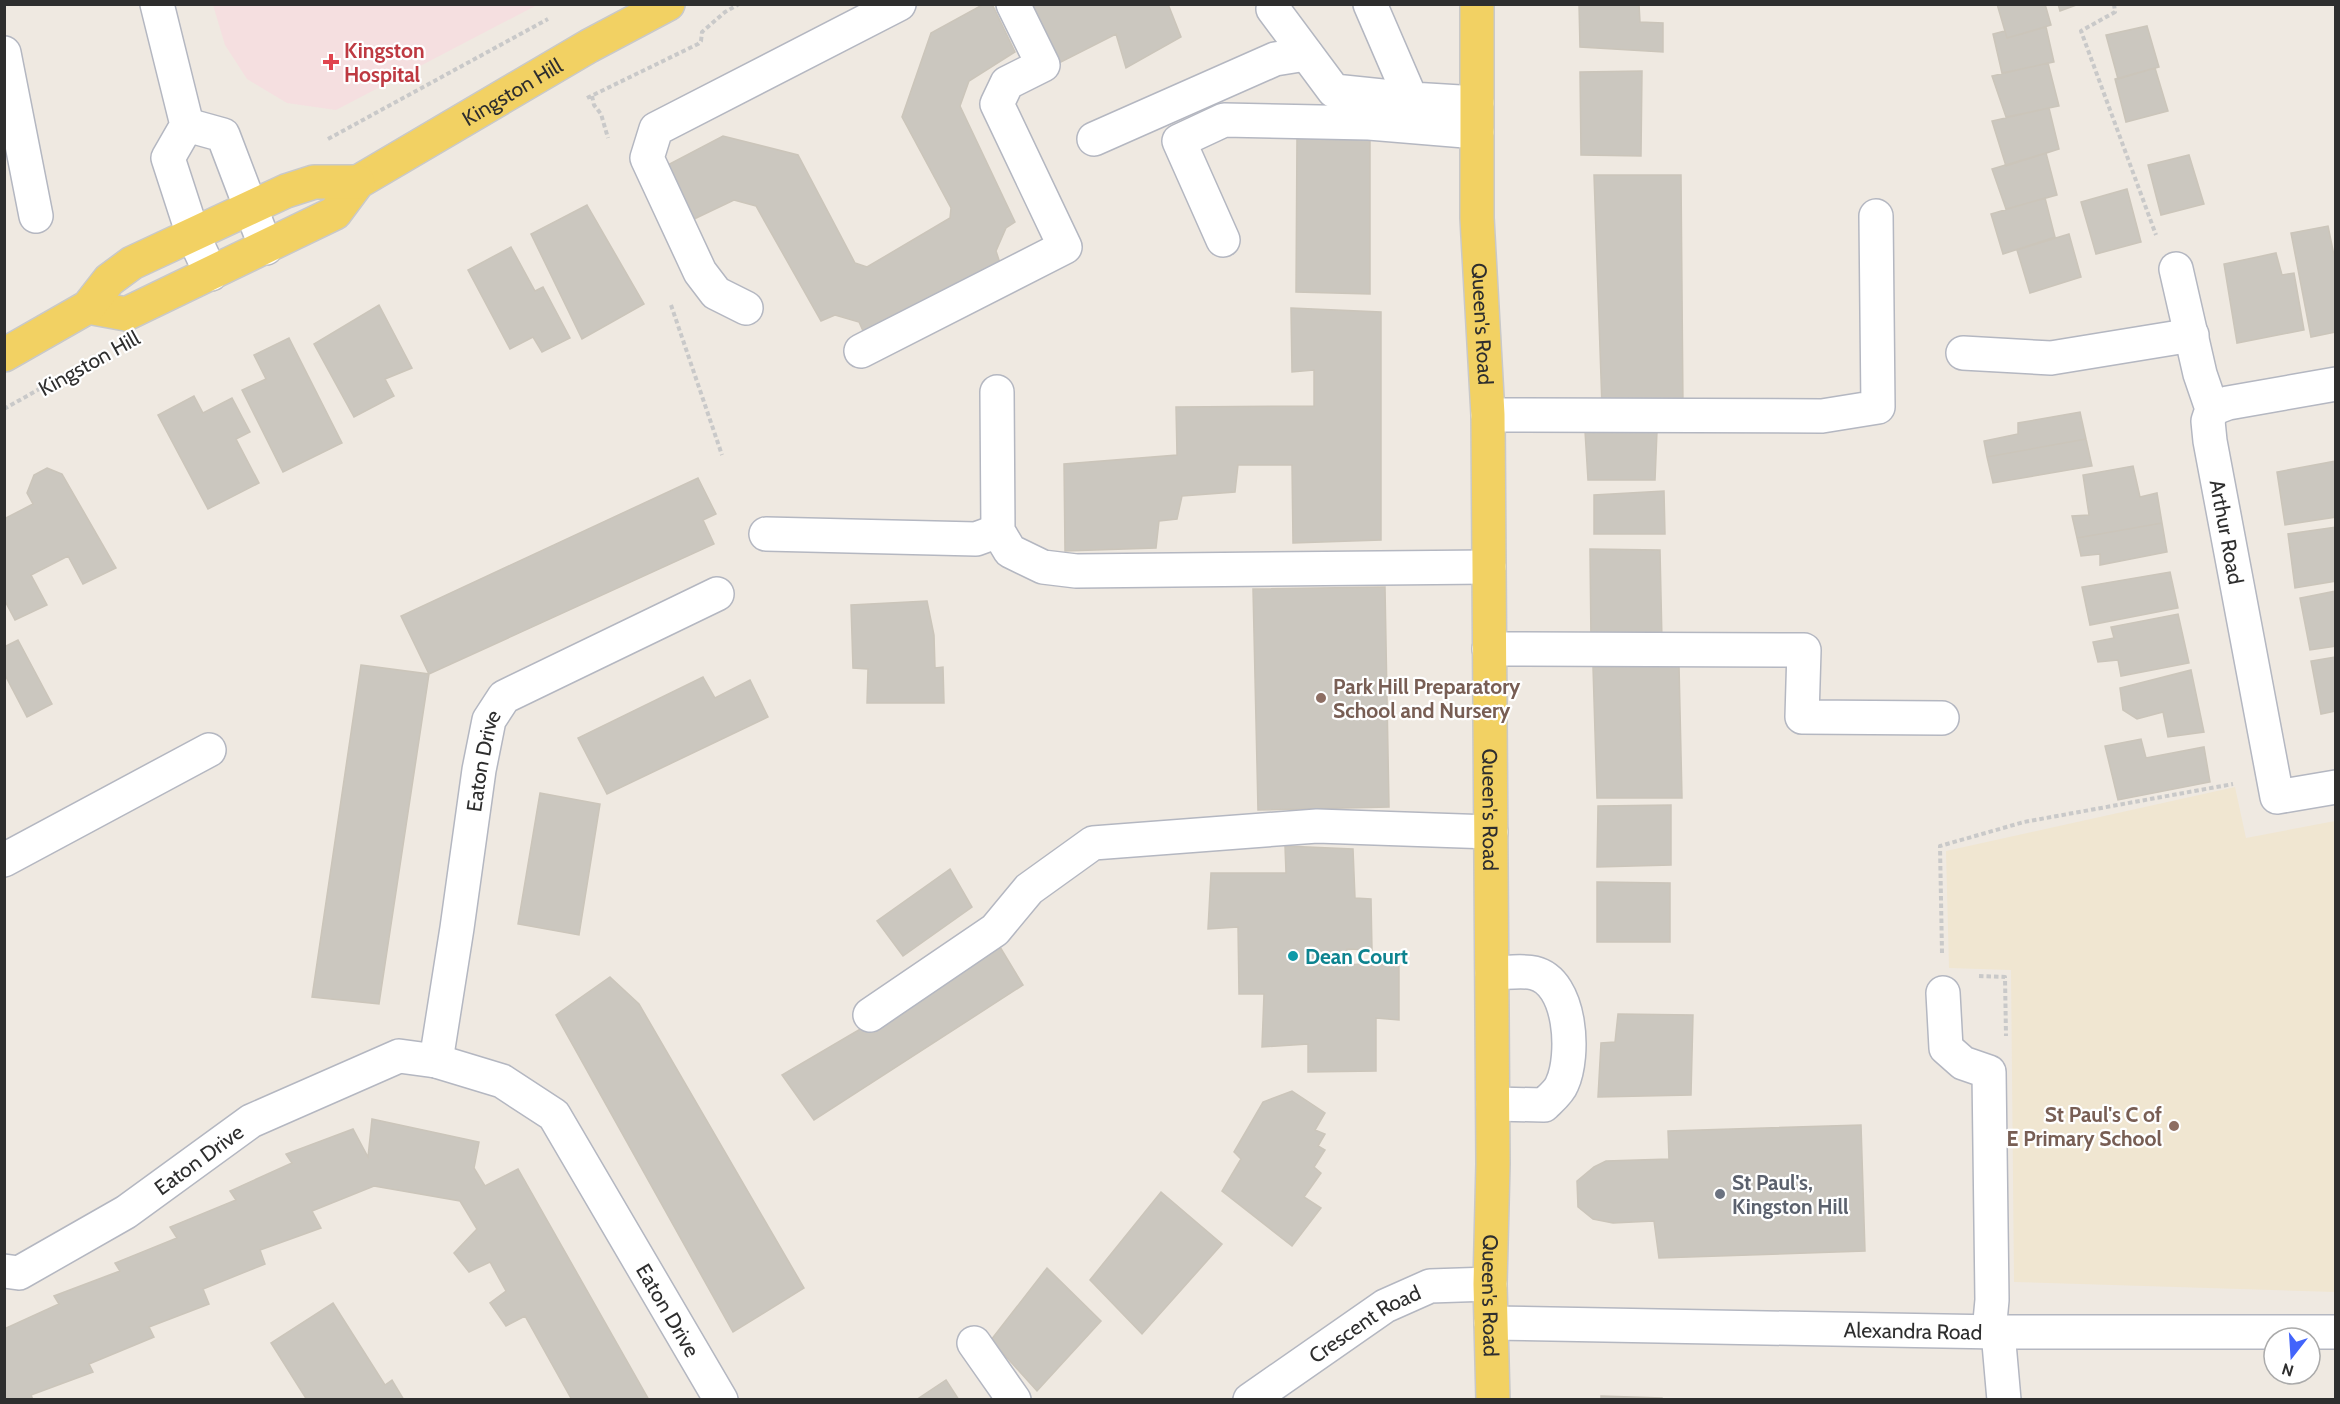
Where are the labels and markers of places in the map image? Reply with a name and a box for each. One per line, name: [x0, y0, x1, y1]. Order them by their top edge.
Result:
place label: Kingston Hospital: [344, 38, 425, 87]
marker: Kingston Hospital: [322, 53, 340, 71]
place label: Park Hill Preparatory School and Nursery: [1333, 674, 1521, 723]
marker: Park Hill Preparatory School and Nursery: [1314, 691, 1328, 705]
place label: Dean Court: [1305, 944, 1408, 969]
marker: Dean Court: [1286, 949, 1300, 963]
place label: St Paul's C of E Primary School: [2007, 1102, 2162, 1151]
marker: St Paul's C of E Primary School: [2167, 1119, 2181, 1133]
place label: St Paul's, Kingston Hill: [1732, 1170, 1849, 1219]
marker: St Paul's, Kingston Hill: [1713, 1187, 1727, 1201]

